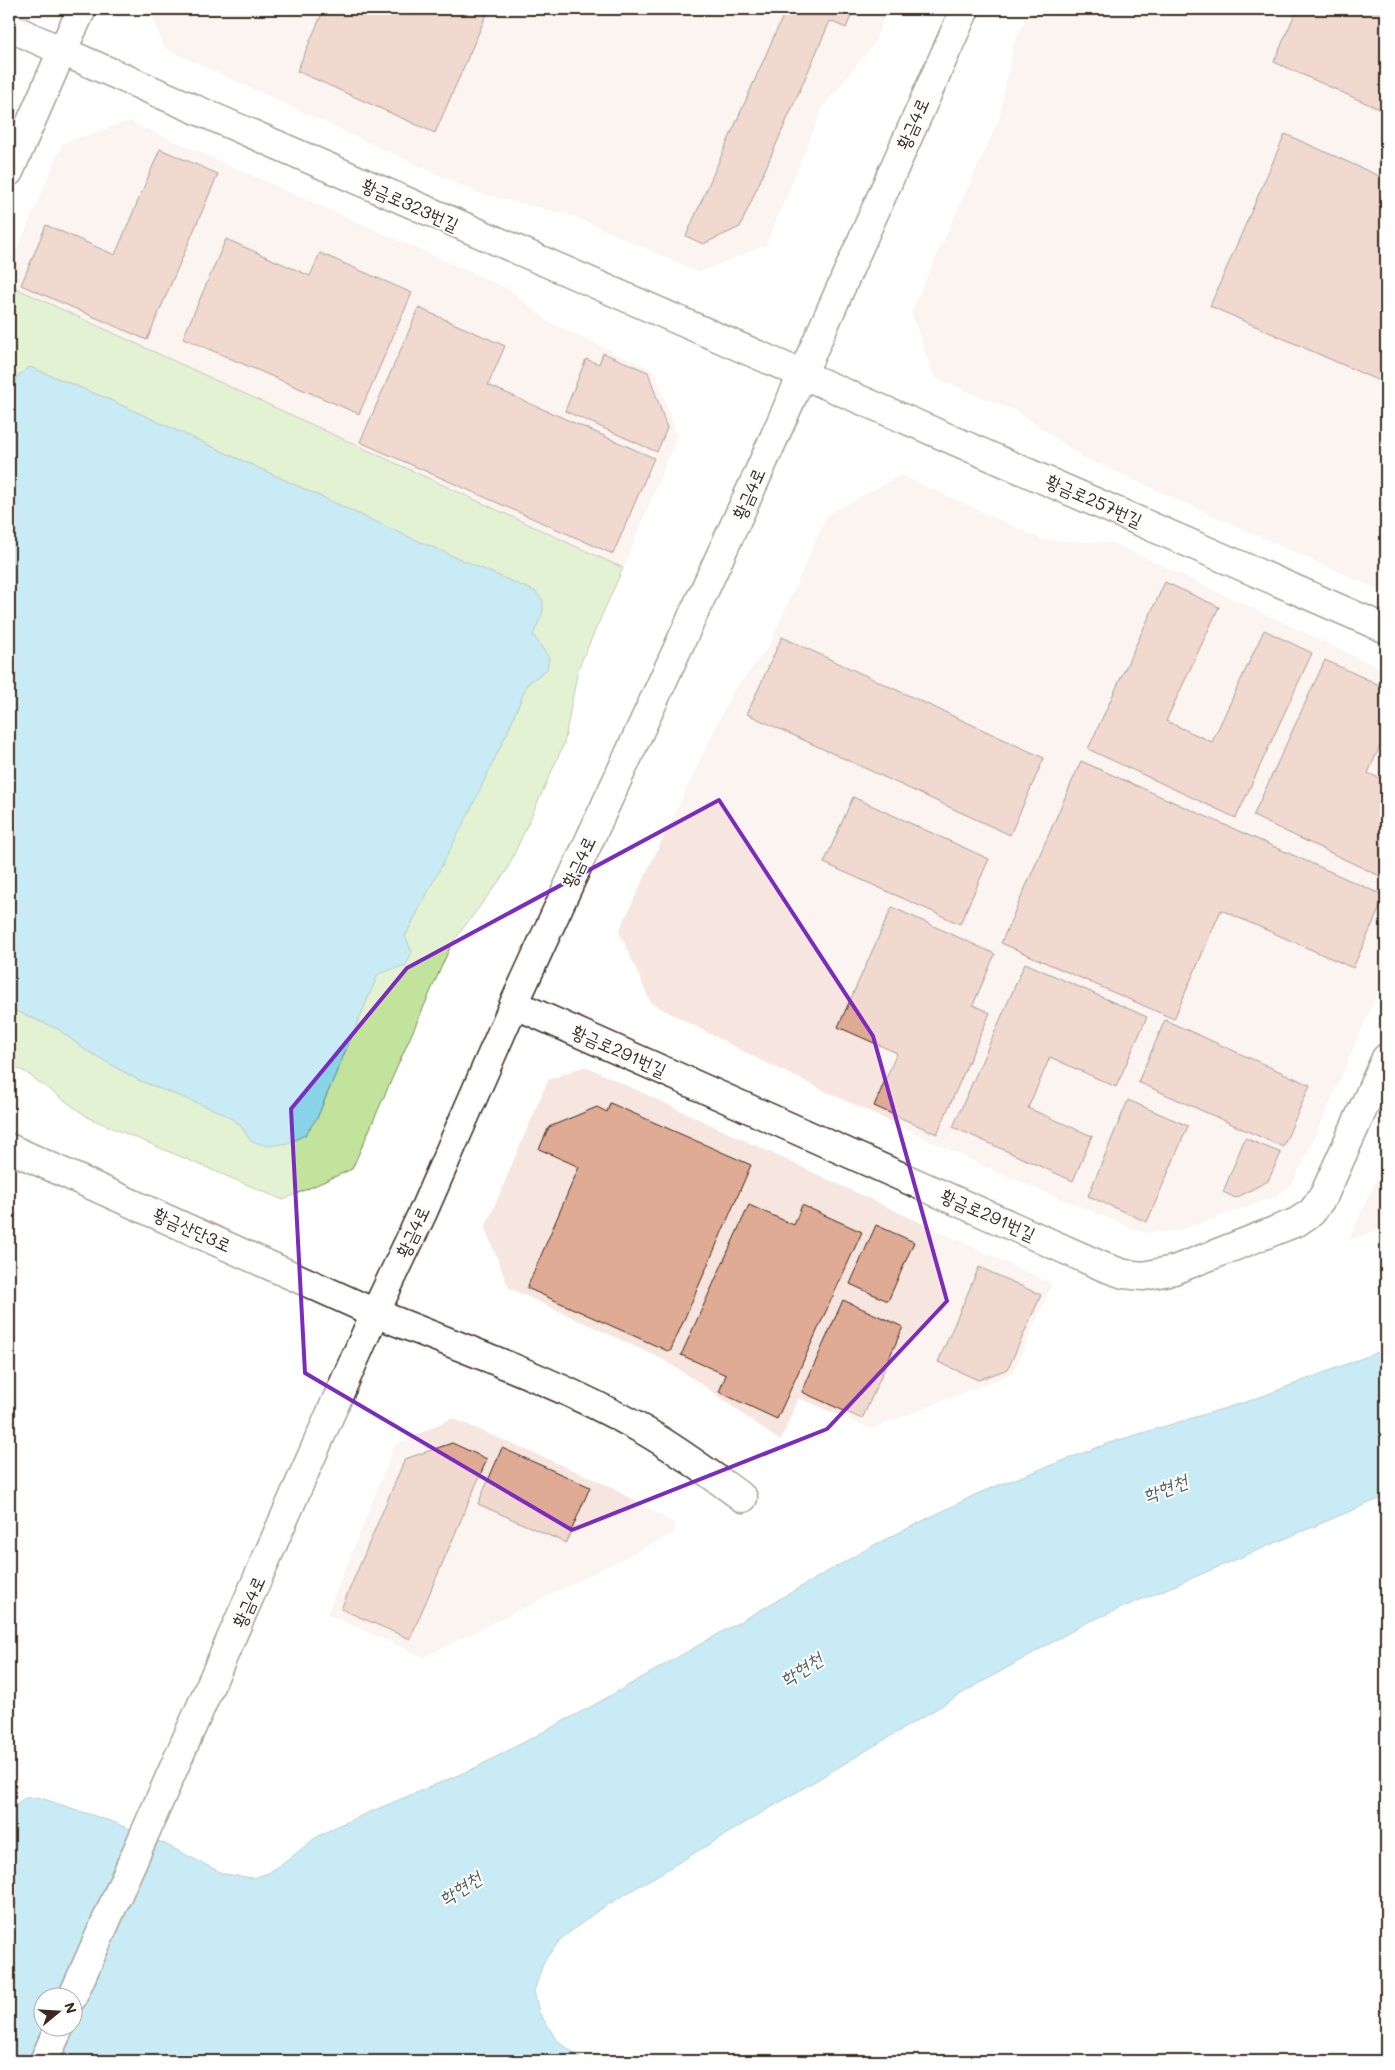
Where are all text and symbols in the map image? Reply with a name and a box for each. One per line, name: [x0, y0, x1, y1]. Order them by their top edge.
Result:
street label: 황금4로: [890, 94, 934, 153]
street label: 황금로323번길: [358, 172, 463, 236]
street label: 황금4로: [726, 464, 770, 523]
street label: 황금로257번길: [1042, 468, 1147, 532]
street label: 황금4로: [556, 832, 600, 891]
street label: 황금로291번길: [568, 1019, 671, 1082]
street label: 황금로291번길: [937, 1183, 1040, 1246]
street label: 황금산단3로: [150, 1201, 235, 1257]
street label: 황금4로: [390, 1202, 434, 1261]
water label: 학현천: [1139, 1467, 1192, 1507]
street label: 황금4로: [226, 1572, 270, 1631]
water label: 학현천: [775, 1645, 828, 1692]
water label: 학현천: [434, 1864, 487, 1911]
north arrow: [32, 1988, 82, 2038]
text: N: [60, 2000, 82, 2016]

